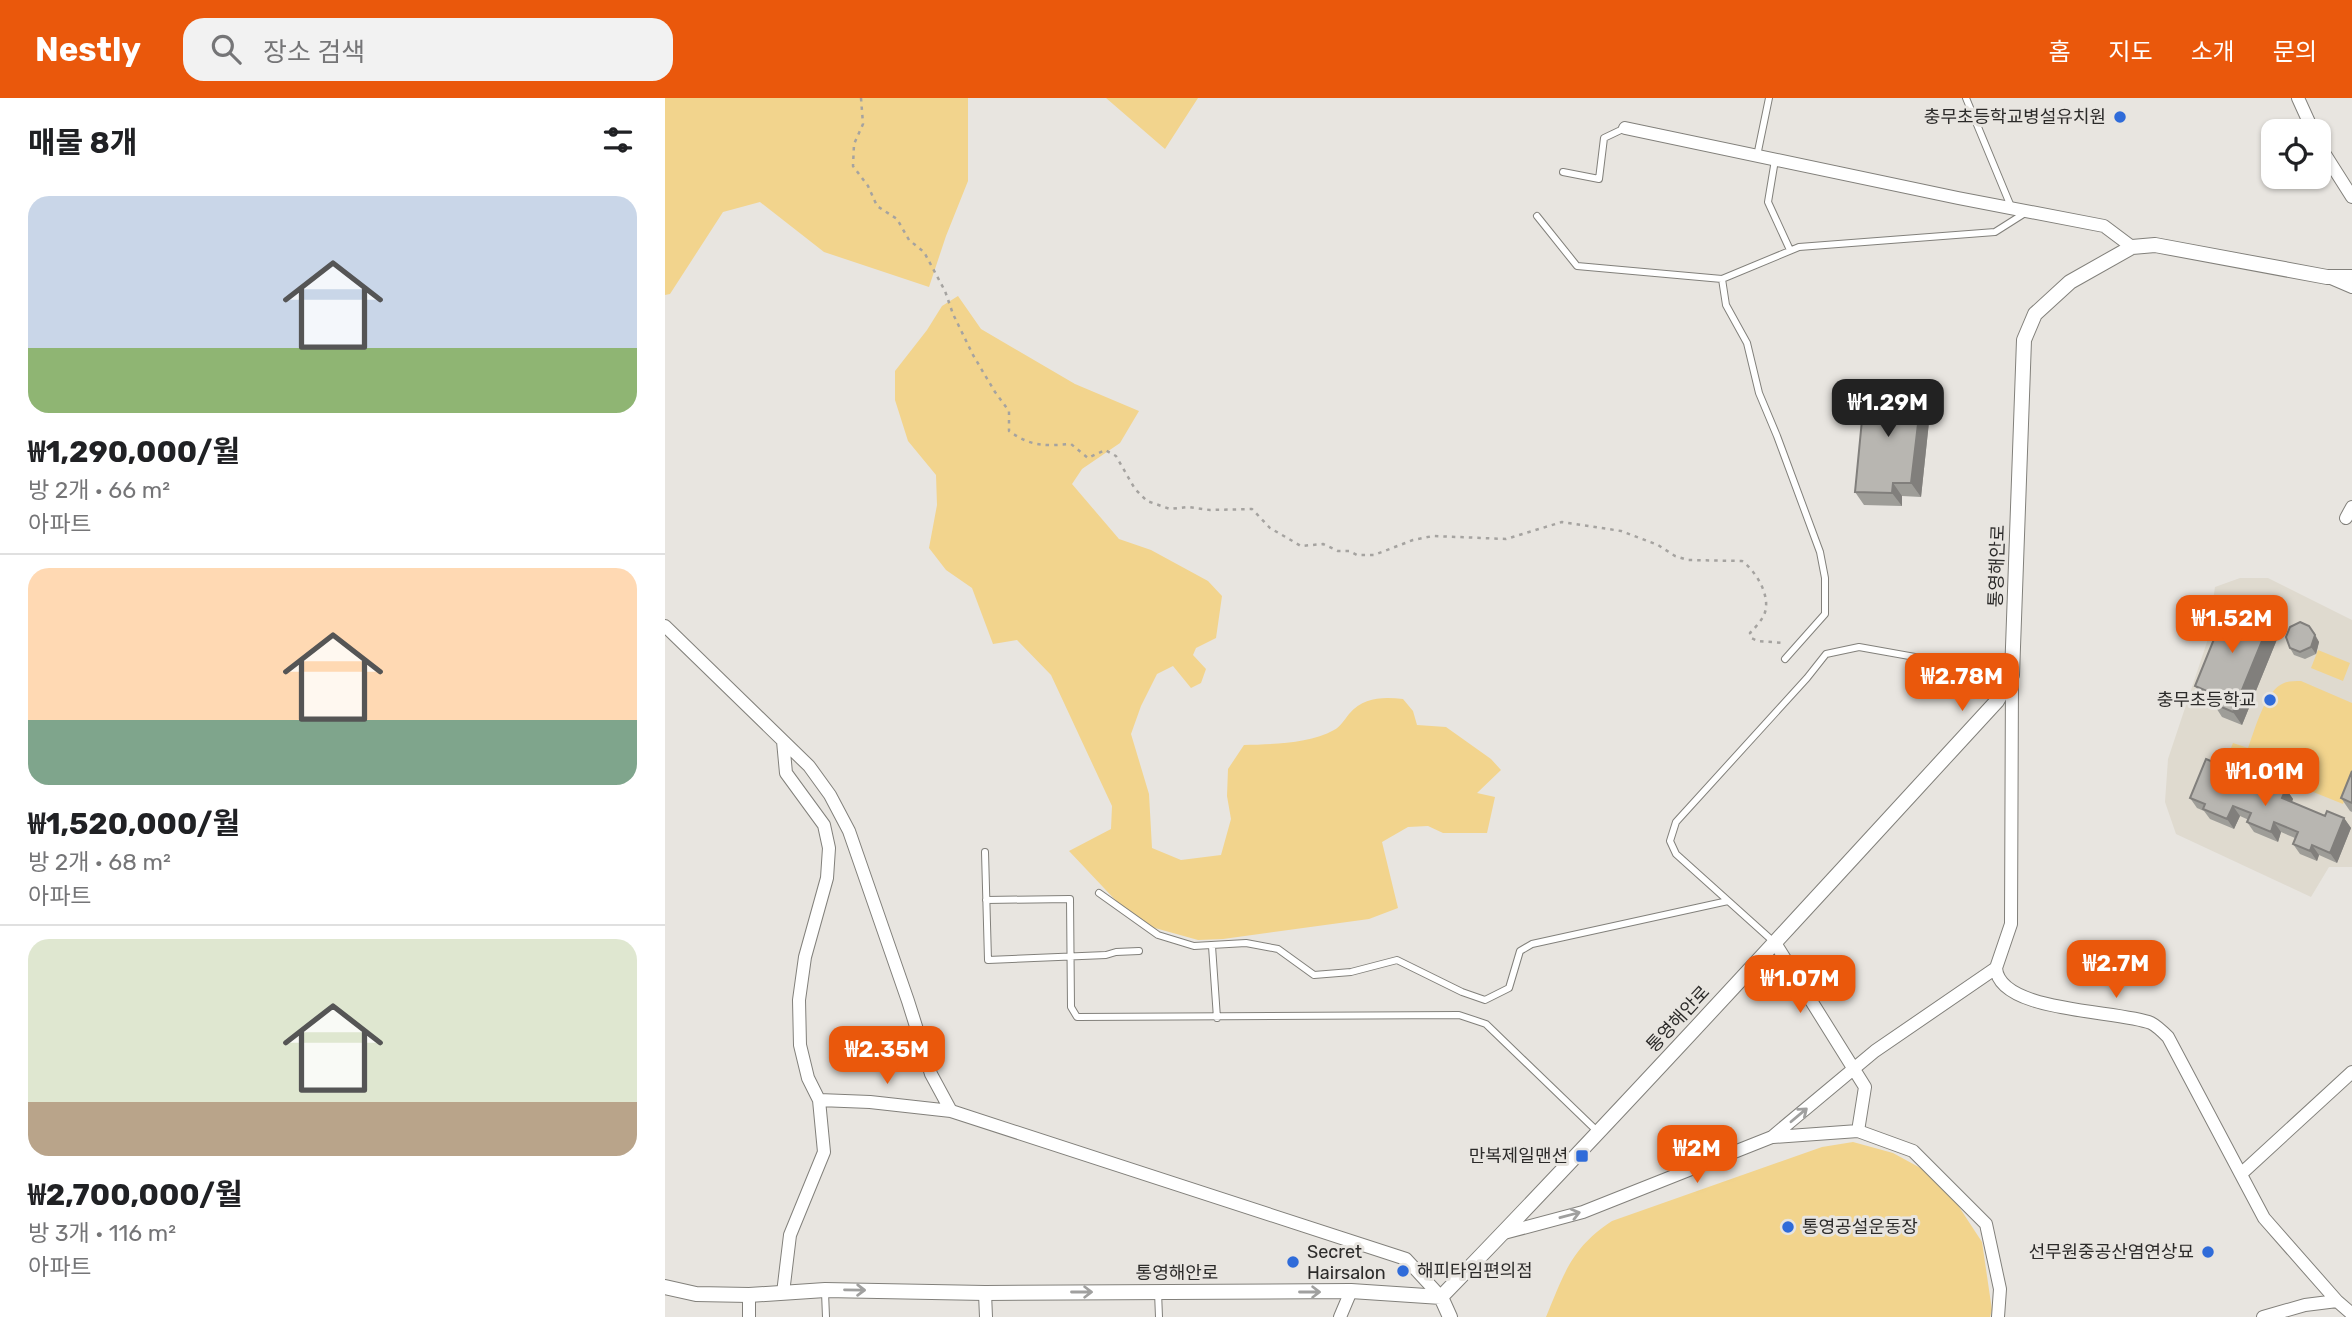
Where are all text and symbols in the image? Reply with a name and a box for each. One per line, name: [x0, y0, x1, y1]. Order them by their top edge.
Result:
search box: [183, 18, 673, 81]
text: Nestly: [35, 30, 141, 69]
icon: search: [207, 30, 245, 68]
text: 장소 검색: [263, 37, 365, 68]
text: 홈: [2048, 38, 2070, 66]
text: 지도: [2108, 38, 2153, 66]
text: 소개: [2191, 38, 2235, 66]
text: 문의: [2273, 38, 2317, 66]
place label: 충무초등학교병설유치원: [1924, 106, 2106, 128]
marker: 충무초등학교병설유치원: [2112, 109, 2128, 125]
map controls: [2261, 119, 2331, 189]
button: locate: [2261, 119, 2331, 189]
icon: filters: [599, 121, 637, 159]
text: 매물 8개: [28, 125, 138, 161]
icon: home: [270, 242, 396, 368]
pin: ₩1.29M: [1831, 380, 1945, 439]
text: ₩1.29M: [1848, 388, 1928, 416]
text: ₩1,290,000/월: [28, 434, 240, 470]
text: 방 2개 · 66 m²: [28, 476, 170, 504]
text: 아파트: [28, 510, 91, 538]
street label: 통영해안로: [1985, 524, 2009, 608]
pin: ₩1.52M: [2175, 596, 2289, 655]
text: ₩1.52M: [2192, 604, 2272, 632]
icon: home: [270, 614, 396, 740]
pin: ₩2.78M: [1905, 654, 2019, 713]
text: ₩2.78M: [1921, 662, 2003, 690]
place label: 충무초등학교: [2157, 689, 2256, 711]
marker: 충무초등학교: [2262, 692, 2278, 708]
pin: ₩1.01M: [2208, 748, 2322, 808]
text: ₩1.01M: [2226, 757, 2304, 785]
text: ₩1,520,000/월: [28, 806, 240, 842]
text: 방 2개 · 68 m²: [28, 848, 171, 876]
text: 아파트: [28, 882, 91, 910]
pin: ₩2.7M: [2067, 940, 2165, 1000]
text: ₩2.7M: [2083, 949, 2149, 977]
pin: ₩1.07M: [1743, 956, 1857, 1015]
text: ₩1.07M: [1760, 964, 1840, 992]
street label: 통영해안로: [1642, 981, 1714, 1057]
icon: home: [270, 985, 396, 1111]
pin: ₩2.35M: [830, 1026, 944, 1086]
text: ₩2.35M: [845, 1035, 929, 1063]
one-way arrow: [1790, 1107, 1808, 1123]
pin: ₩2M: [1663, 1126, 1731, 1185]
text: ₩2M: [1673, 1134, 1721, 1162]
place label: 만복제일맨션: [1469, 1145, 1568, 1167]
marker: 만복제일맨션: [1574, 1148, 1590, 1164]
text: ₩2,700,000/월: [28, 1177, 243, 1213]
one-way arrow: [1558, 1208, 1580, 1221]
place label: 통영공설운동장: [1802, 1216, 1918, 1238]
text: 방 3개 · 116 m²: [28, 1219, 176, 1247]
marker: 통영공설운동장: [1780, 1219, 1796, 1235]
place label: Secret Hairsalon: [1307, 1241, 1386, 1284]
place label: 선무원중공산염연상묘: [2028, 1241, 2194, 1263]
marker: 선무원중공산염연상묘: [2200, 1244, 2216, 1260]
text: 아파트: [28, 1253, 91, 1281]
marker: Secret Hairsalon: [1285, 1254, 1301, 1270]
place label: 해피타임편의점: [1417, 1260, 1533, 1282]
street label: 통영해안로: [1136, 1262, 1218, 1284]
marker: 해피타임편의점: [1395, 1263, 1411, 1279]
one-way arrow: [843, 1283, 866, 1297]
one-way arrow: [1298, 1285, 1321, 1298]
one-way arrow: [1070, 1286, 1093, 1299]

